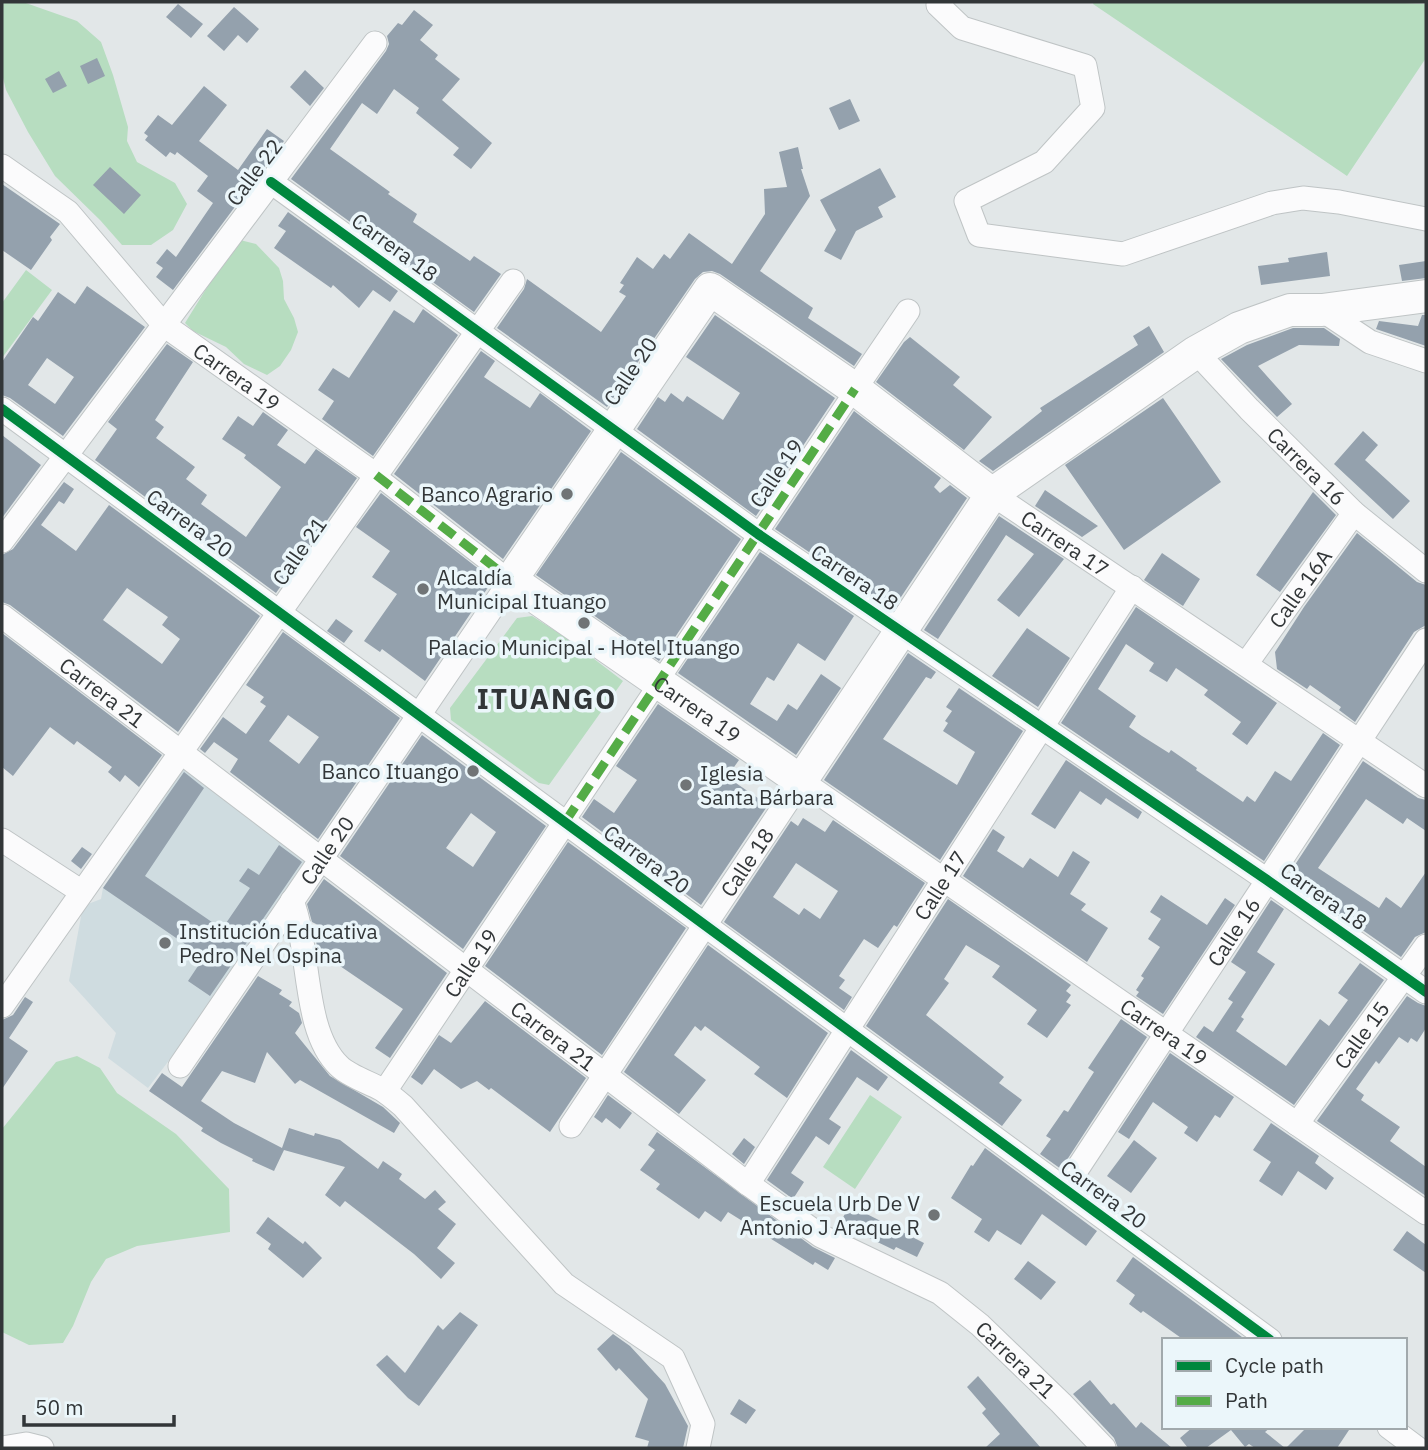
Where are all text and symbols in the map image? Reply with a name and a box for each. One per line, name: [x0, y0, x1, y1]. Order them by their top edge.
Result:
street label: Calle 22: [220, 133, 288, 211]
street label: Carrera 18: [346, 206, 444, 288]
street label: Calle 20: [597, 331, 663, 411]
street label: Carrera 19: [188, 336, 286, 417]
street label: Carrera 16: [1261, 421, 1352, 511]
street label: Calle 19: [743, 433, 809, 513]
place label: Banco Agrario: [421, 480, 553, 508]
street label: Carrera 20: [141, 482, 239, 564]
marker: Banco Agrario: [559, 486, 575, 502]
street label: Carrera 17: [1016, 504, 1114, 583]
street label: Calle 21: [265, 511, 333, 591]
street label: Carrera 18: [806, 537, 904, 617]
street label: Calle 16A: [1262, 543, 1338, 633]
place label: Alcaldía Municipal Ituango: [437, 563, 607, 615]
marker: Alcaldía Municipal Ituango: [415, 581, 431, 597]
marker: Palacio Municipal - Hotel Ituango: [576, 615, 592, 631]
place label: Palacio Municipal - Hotel Ituango: [428, 633, 740, 661]
street label: Carrera 21: [54, 651, 151, 734]
street label: Carrera 19: [648, 669, 746, 749]
district label: ITUANGO: [477, 680, 617, 717]
place label: Banco Ituango: [321, 757, 459, 785]
place label: Iglesia Santa Bárbara: [700, 759, 834, 811]
marker: Banco Ituango: [465, 763, 481, 779]
marker: Iglesia Santa Bárbara: [678, 777, 694, 793]
street label: Calle 20: [294, 810, 360, 890]
street label: Carrera 20: [598, 818, 696, 900]
street label: Calle 18: [714, 822, 780, 902]
street label: Calle 17: [907, 845, 973, 926]
street label: Carrera 18: [1275, 856, 1373, 936]
street label: Calle 16: [1201, 892, 1267, 972]
place label: Institución Educativa Pedro Nel Ospina: [179, 917, 378, 969]
street label: Calle 19: [438, 923, 504, 1003]
marker: Institución Educativa Pedro Nel Ospina: [157, 935, 173, 951]
street label: Carrera 19: [1115, 992, 1213, 1072]
street label: Carrera 21: [505, 994, 602, 1077]
street label: Calle 15: [1328, 995, 1396, 1074]
street label: Carrera 20: [1055, 1153, 1153, 1235]
place label: Escuela Urb De V Antonio J Araque R: [740, 1189, 920, 1241]
marker: Escuela Urb De V Antonio J Araque R: [926, 1207, 942, 1223]
street label: Carrera 21: [970, 1315, 1061, 1404]
legend: [1162, 1338, 1407, 1429]
text: Cycle path: [1225, 1351, 1324, 1379]
scale bar: [24, 1384, 175, 1428]
text: Path: [1225, 1386, 1268, 1414]
text: 50 m: [35, 1393, 84, 1421]

